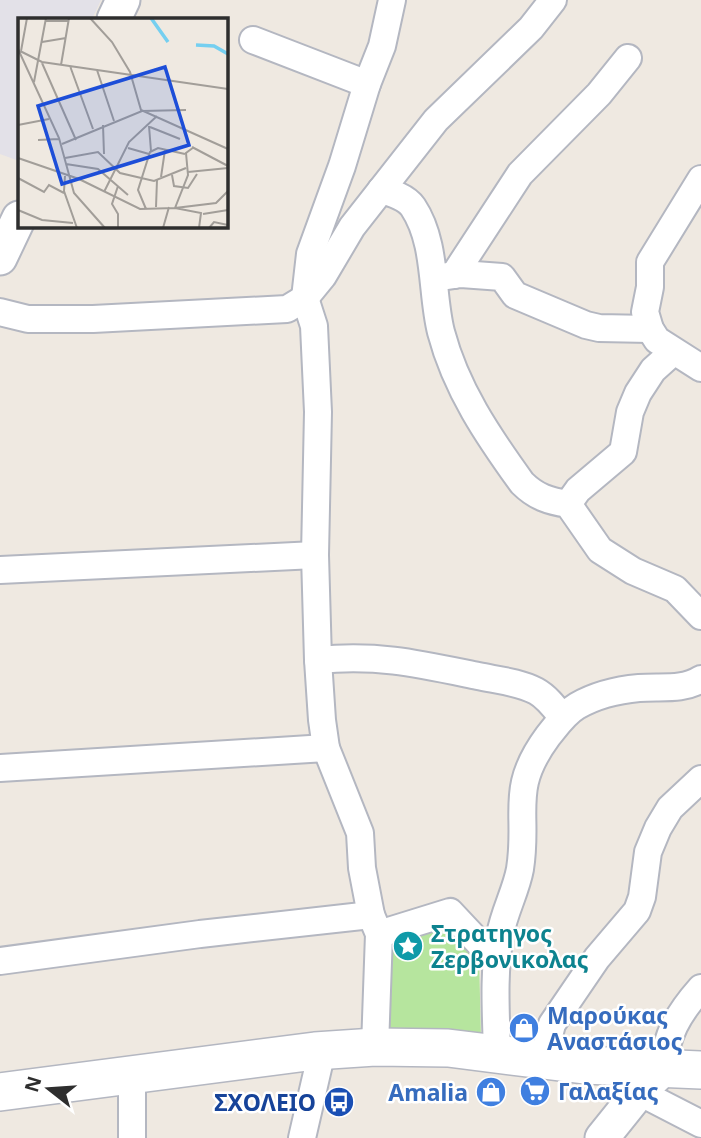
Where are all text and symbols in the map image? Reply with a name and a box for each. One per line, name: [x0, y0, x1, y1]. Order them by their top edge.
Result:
inset map: [18, 18, 228, 228]
place label: Στρατηγος Ζερβονικολας: [431, 917, 589, 975]
place icon: Στρατηγος Ζερβονικολας: [391, 929, 425, 963]
place label: Μαρούκας Αναστάσιος: [547, 999, 683, 1057]
shop icon: Μαρούκας Αναστάσιος: [507, 1011, 541, 1045]
north arrow: [14, 1054, 84, 1124]
text: N: [18, 1073, 47, 1095]
supermarket icon: Γαλαξίας: [518, 1074, 552, 1108]
shop icon: Amalia: [474, 1075, 508, 1109]
place label: Γαλαξίας: [558, 1075, 659, 1107]
place label: Amalia: [388, 1076, 468, 1108]
bus stop icon: ΣΧΟΛΕΙΟ: [322, 1085, 356, 1119]
place label: ΣΧΟΛΕΙΟ: [214, 1086, 316, 1118]

